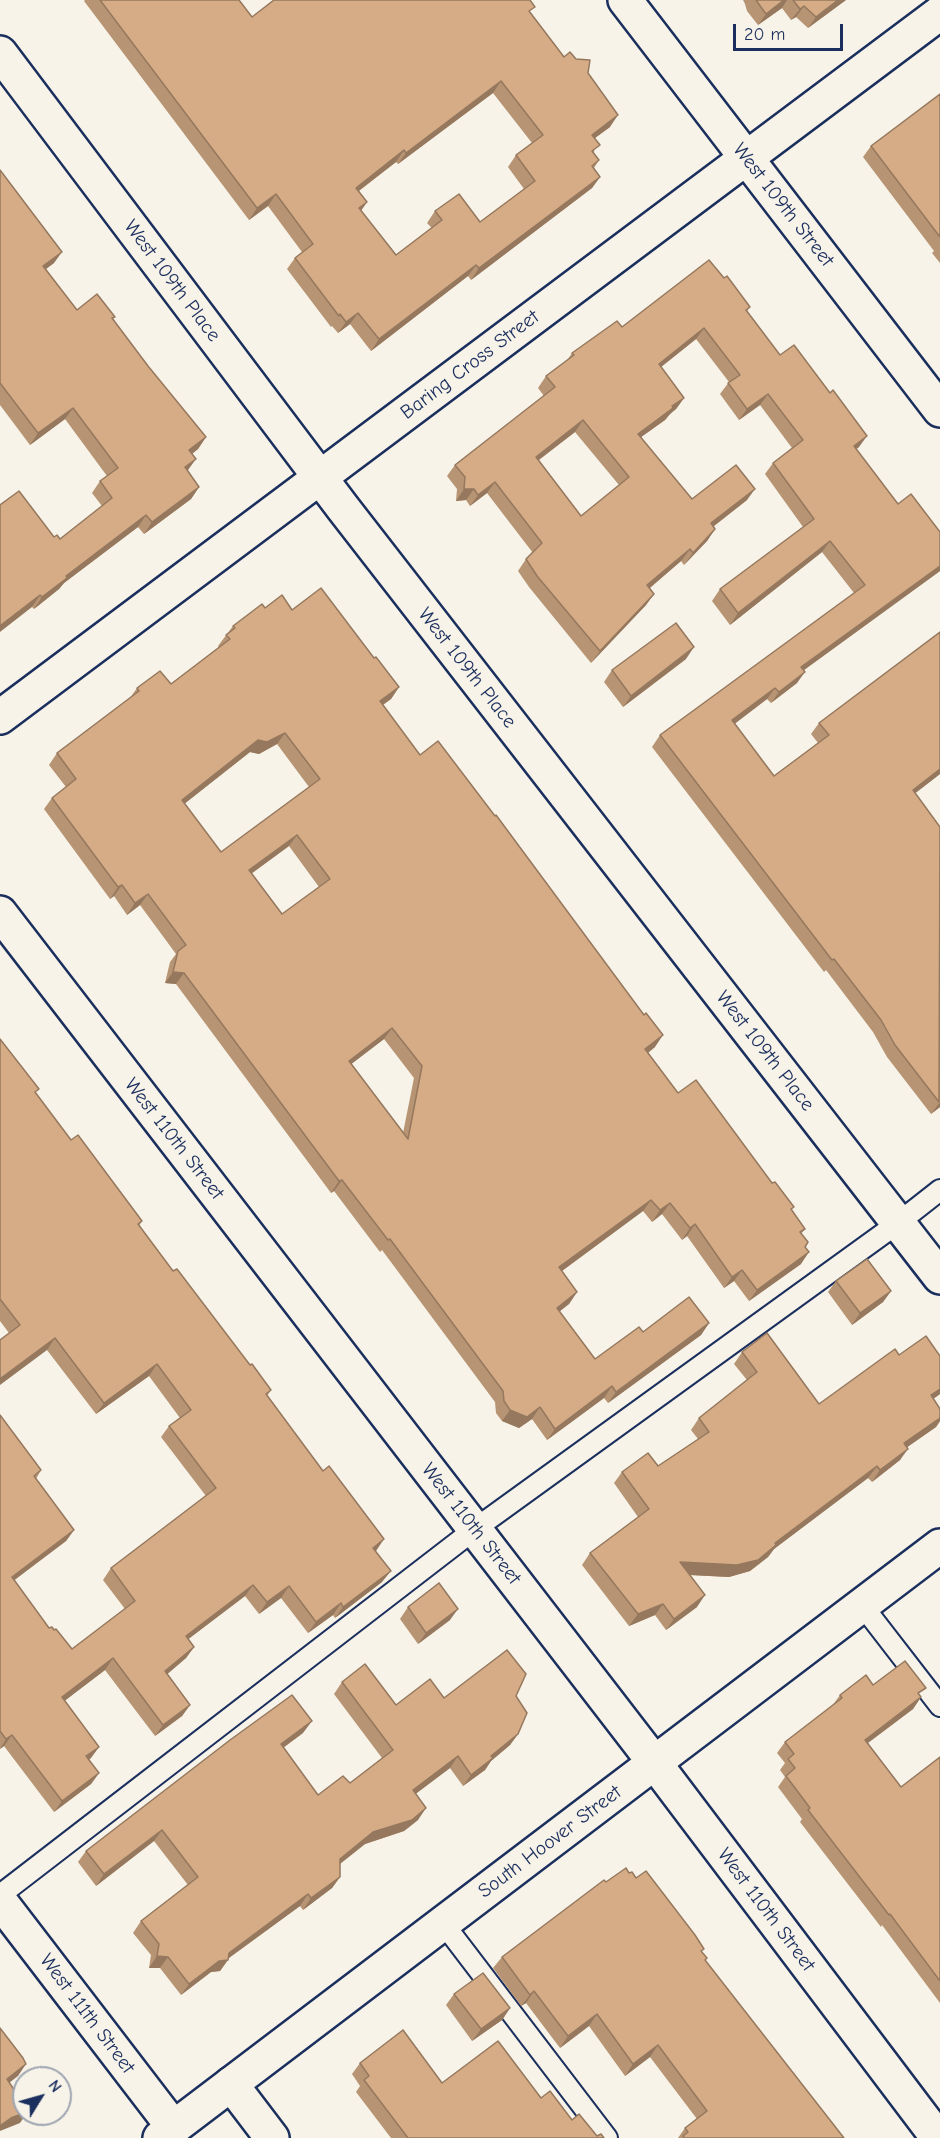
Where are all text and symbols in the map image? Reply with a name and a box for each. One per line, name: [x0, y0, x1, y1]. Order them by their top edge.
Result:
scale bar: [736, 12, 846, 50]
text: 20 m: [744, 24, 785, 45]
street label: West 109th Street: [727, 138, 839, 272]
street label: West 109th Place: [118, 215, 226, 347]
street label: Baring Cross Street: [396, 305, 544, 425]
street label: West 109th Place: [413, 603, 521, 733]
street label: West 109th Place: [711, 986, 819, 1116]
street label: West 110th Street: [119, 1073, 229, 1205]
street label: West 110th Street: [416, 1458, 526, 1590]
street label: South Hoover Street: [474, 1780, 626, 1904]
street label: West 110th Street: [712, 1844, 820, 1976]
street label: West 111th Street: [34, 1949, 140, 2079]
north arrow: [12, 2066, 72, 2126]
text: N: [44, 2077, 65, 2096]

